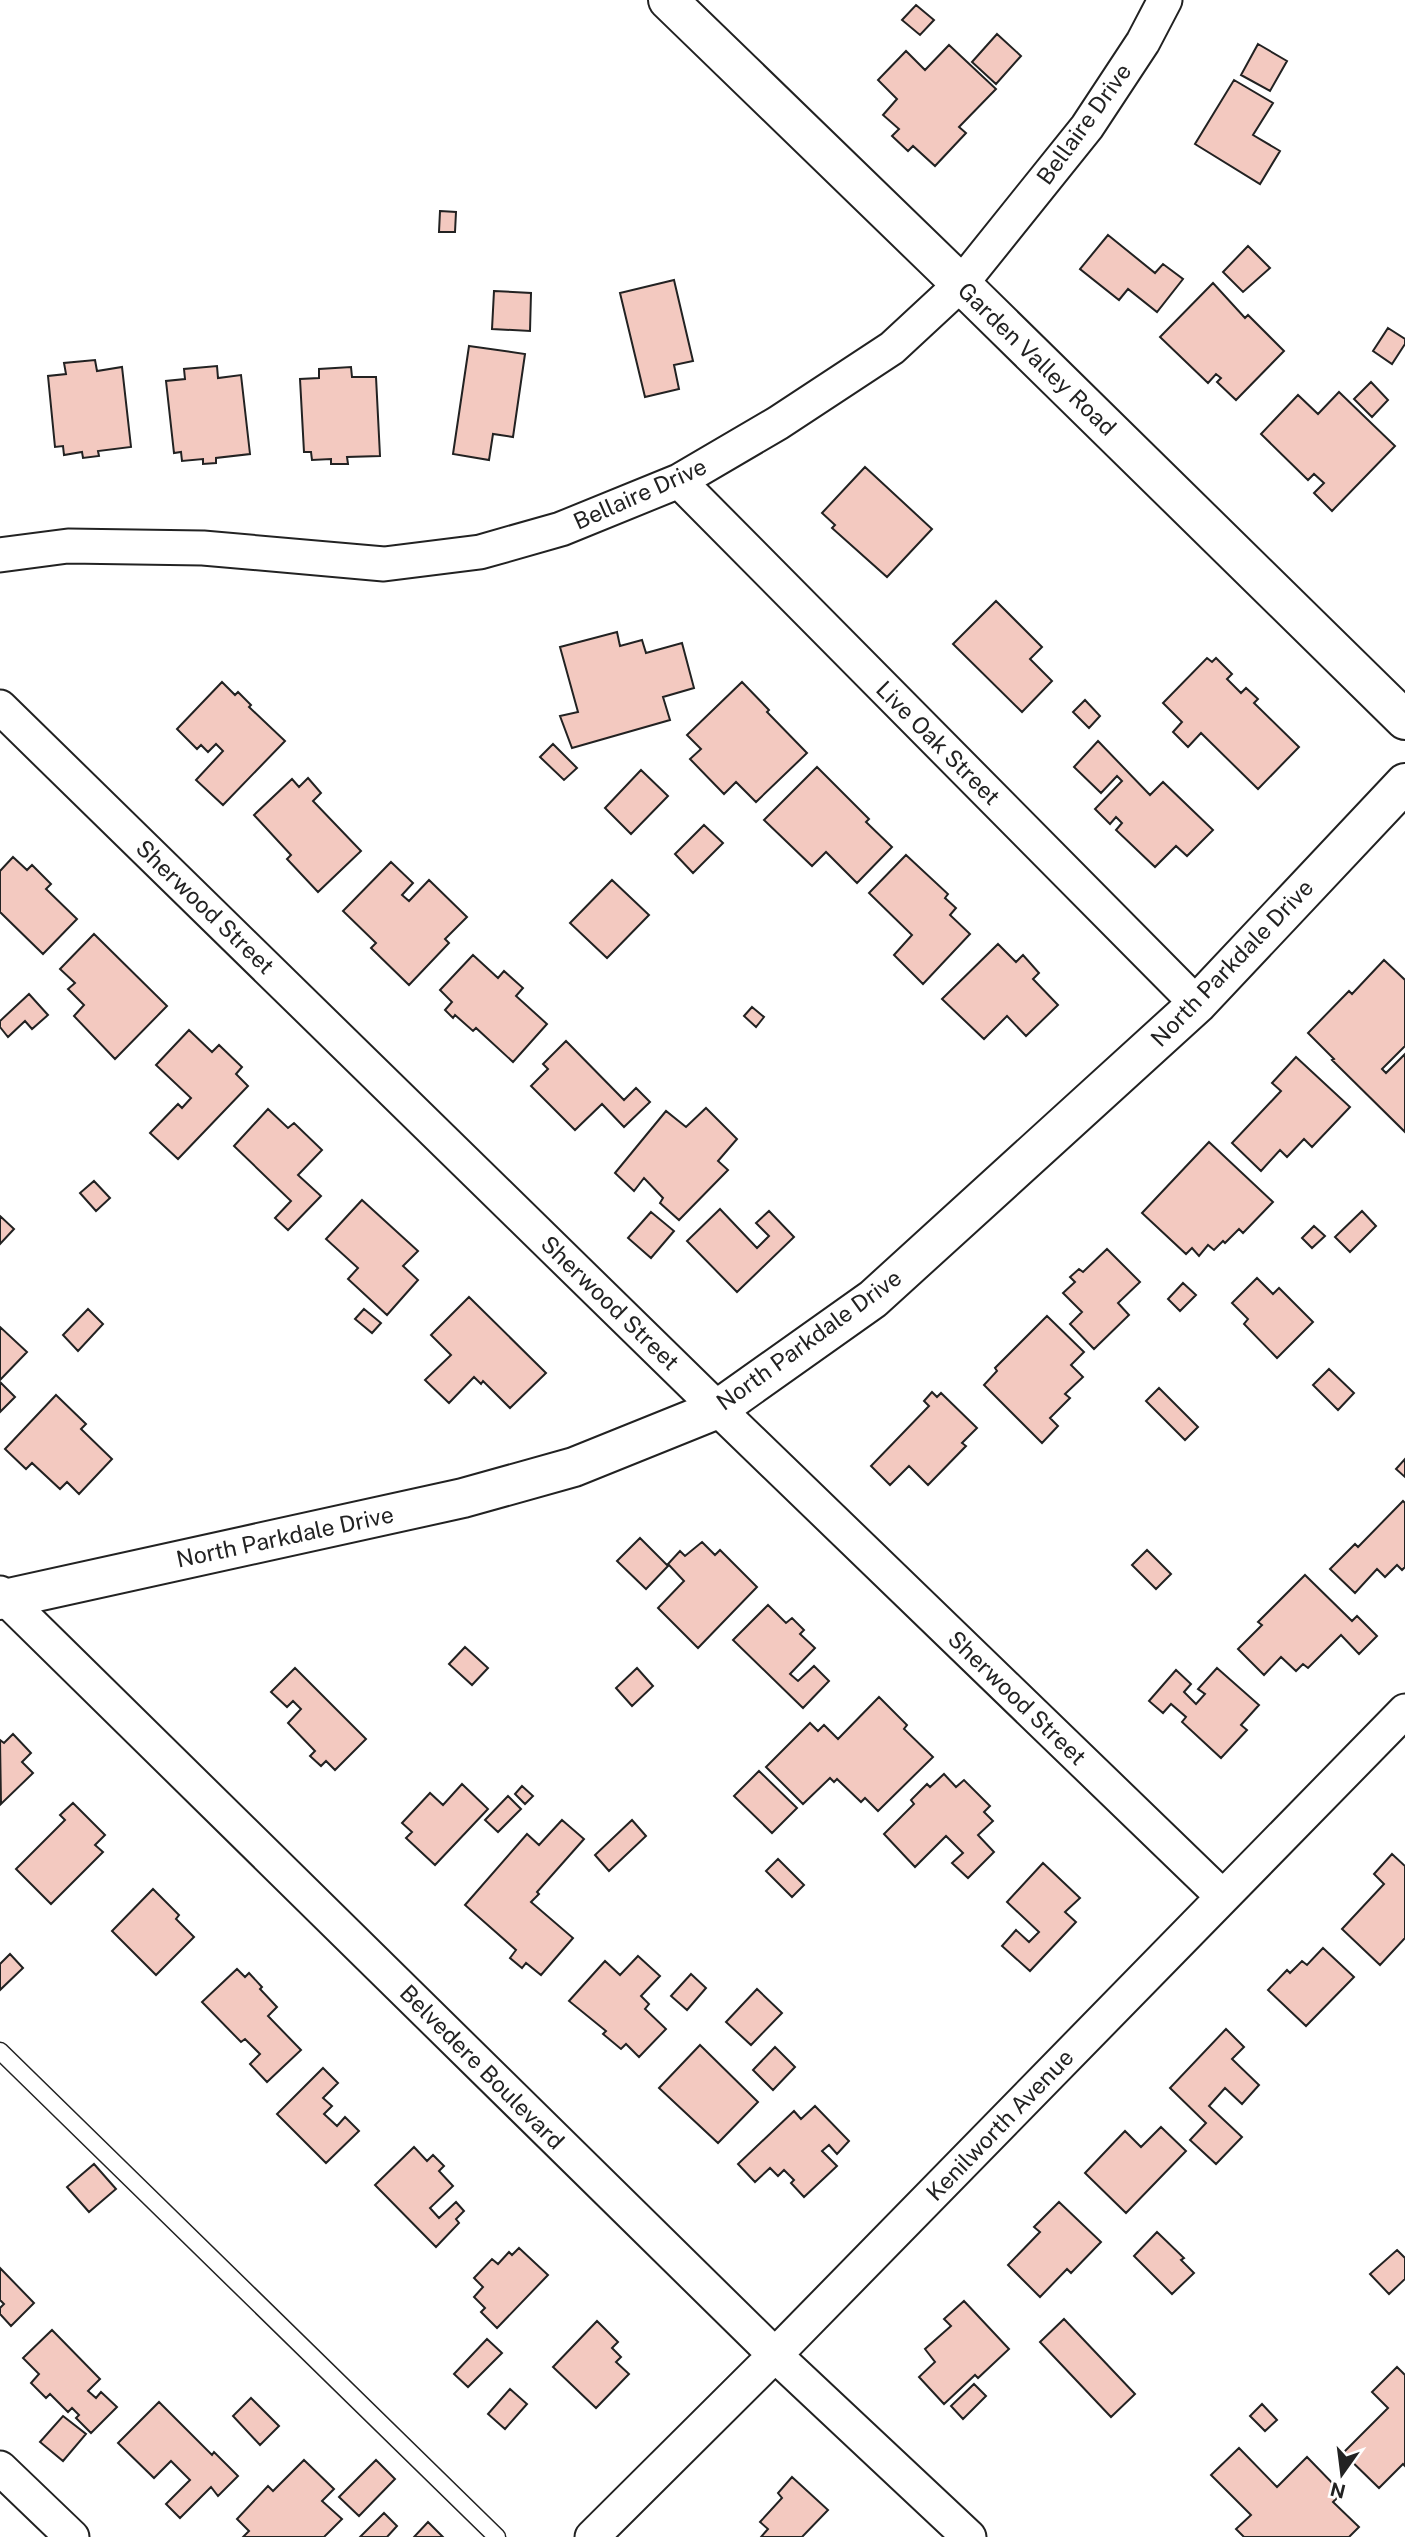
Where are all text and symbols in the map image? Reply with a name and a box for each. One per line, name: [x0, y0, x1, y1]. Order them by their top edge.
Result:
street label: Bellaire Drive: [1031, 58, 1137, 189]
street label: Garden Valley Road: [953, 276, 1122, 441]
street label: Bellaire Drive: [569, 452, 711, 535]
street label: Live Oak Street: [871, 675, 1006, 810]
street label: Sherwood Street: [131, 834, 280, 979]
street label: North Parkdale Drive: [1145, 874, 1318, 1052]
street label: Sherwood Street: [536, 1230, 685, 1375]
street label: North Parkdale Drive: [711, 1264, 906, 1416]
street label: North Parkdale Drive: [174, 1500, 396, 1573]
street label: Sherwood Street: [943, 1625, 1092, 1770]
street label: Belvedere Boulevard: [395, 1979, 570, 2154]
street label: Kenilworth Avenue: [921, 2043, 1079, 2206]
north arrow: [1307, 2439, 1377, 2509]
text: N: [1328, 2478, 1348, 2503]

